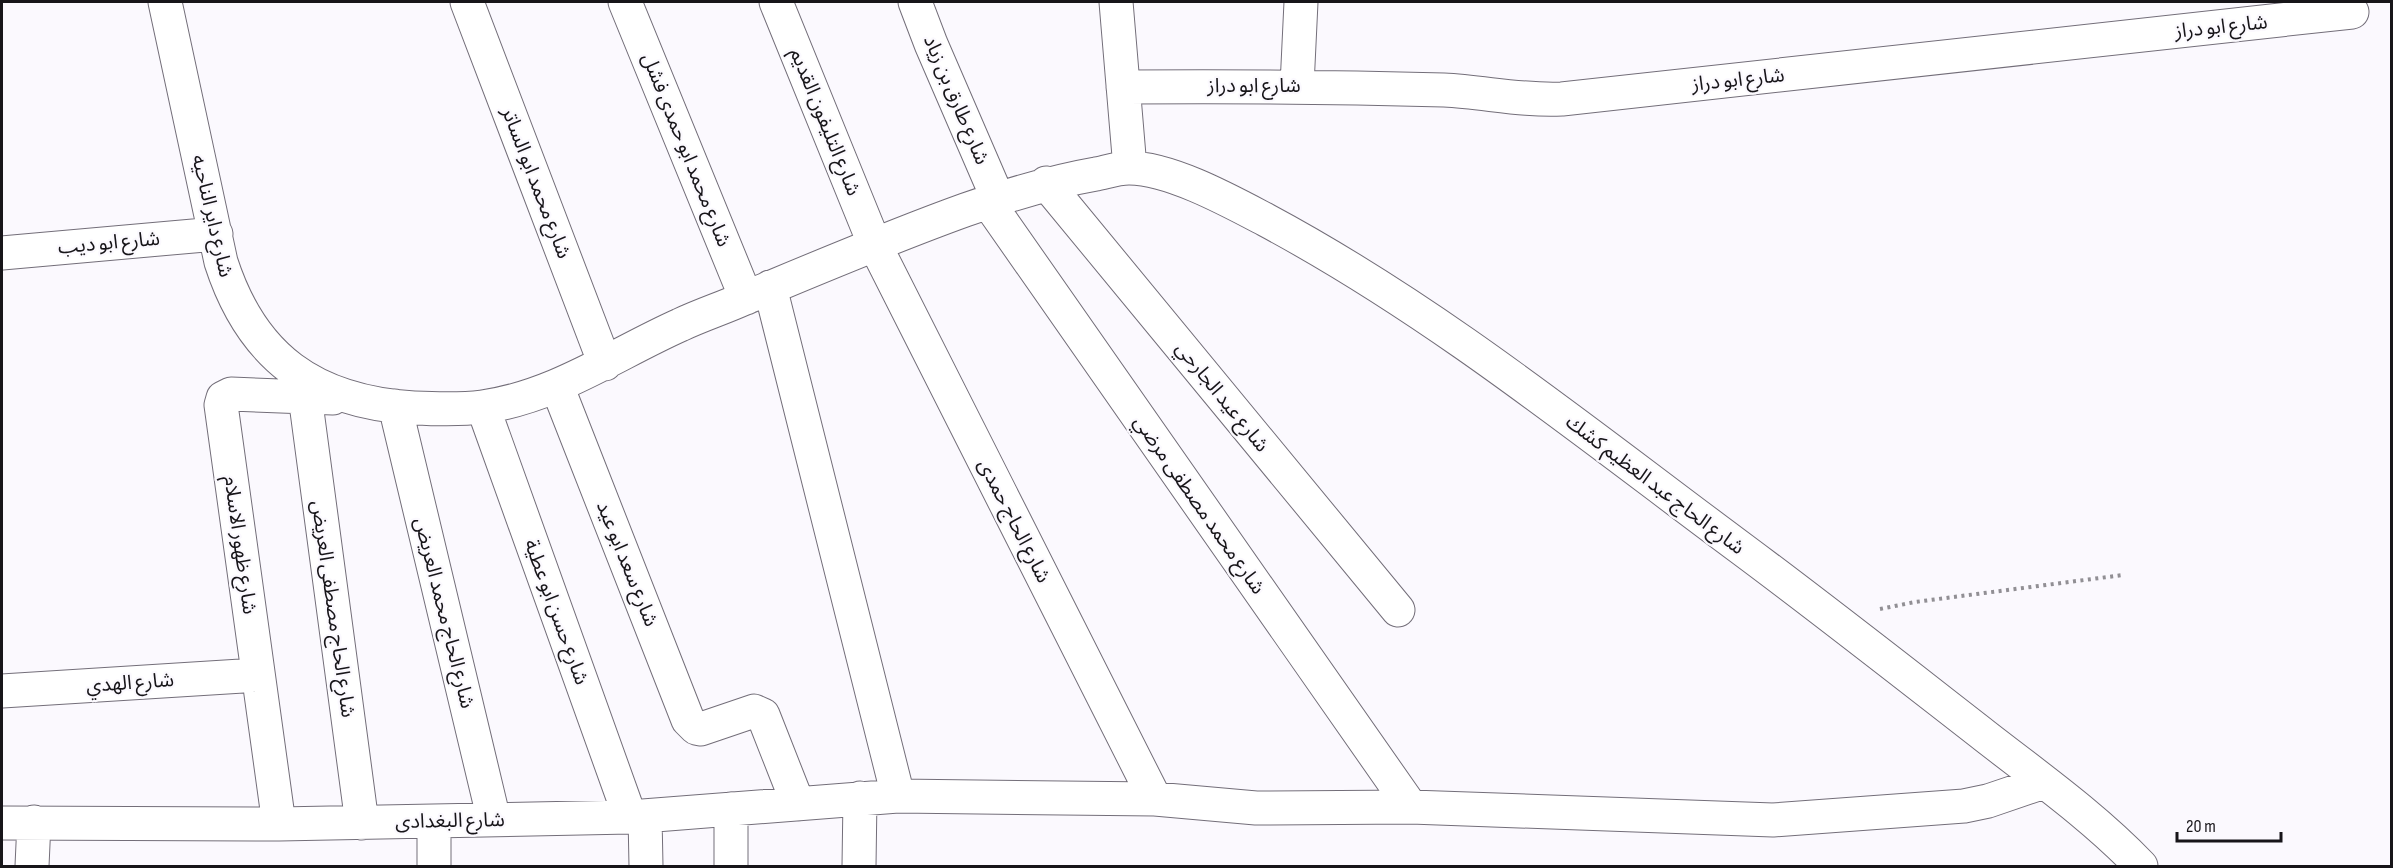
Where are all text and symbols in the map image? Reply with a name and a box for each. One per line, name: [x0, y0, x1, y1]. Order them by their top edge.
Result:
street label: شارع ابو دراز: [2172, 10, 2269, 46]
street label: شارع طارق بن زياد: [916, 32, 994, 169]
street label: شارع التليفون القديم: [783, 45, 866, 200]
street label: شارع محمد ابو حمدى فشل: [634, 50, 736, 251]
street label: شارع ابو دراز: [1689, 63, 1786, 99]
street label: شارع ابو دراز: [1206, 74, 1301, 100]
street label: شارع محمد ابو الساتر: [494, 103, 576, 263]
street label: شارع داير الناحيه: [184, 152, 238, 280]
street label: شارع ابو ديب: [57, 227, 161, 261]
street label: شارع عيد الجارحي: [1168, 337, 1274, 459]
street label: شارع الحاج عبد العظيم كشك: [1560, 410, 1749, 562]
street label: شارع محمد مصطفى مرضي: [1126, 411, 1270, 601]
street label: شارع الحاج حمدى: [971, 455, 1056, 588]
street label: شارع ظهور الاسلام: [216, 474, 262, 616]
street label: شارع سعد ابو عيد: [589, 498, 663, 631]
street label: شارع الحاج مصطفى العريض: [304, 499, 360, 719]
street label: شارع الحاج محمد العريض: [407, 515, 479, 711]
street label: شارع حسن ابو عطية: [517, 536, 593, 689]
street label: شارع الهدي: [85, 668, 175, 701]
scale bar: [2177, 805, 2280, 843]
street label: شارع البغدادى: [395, 808, 505, 836]
text: 20 m: [2186, 816, 2216, 837]

